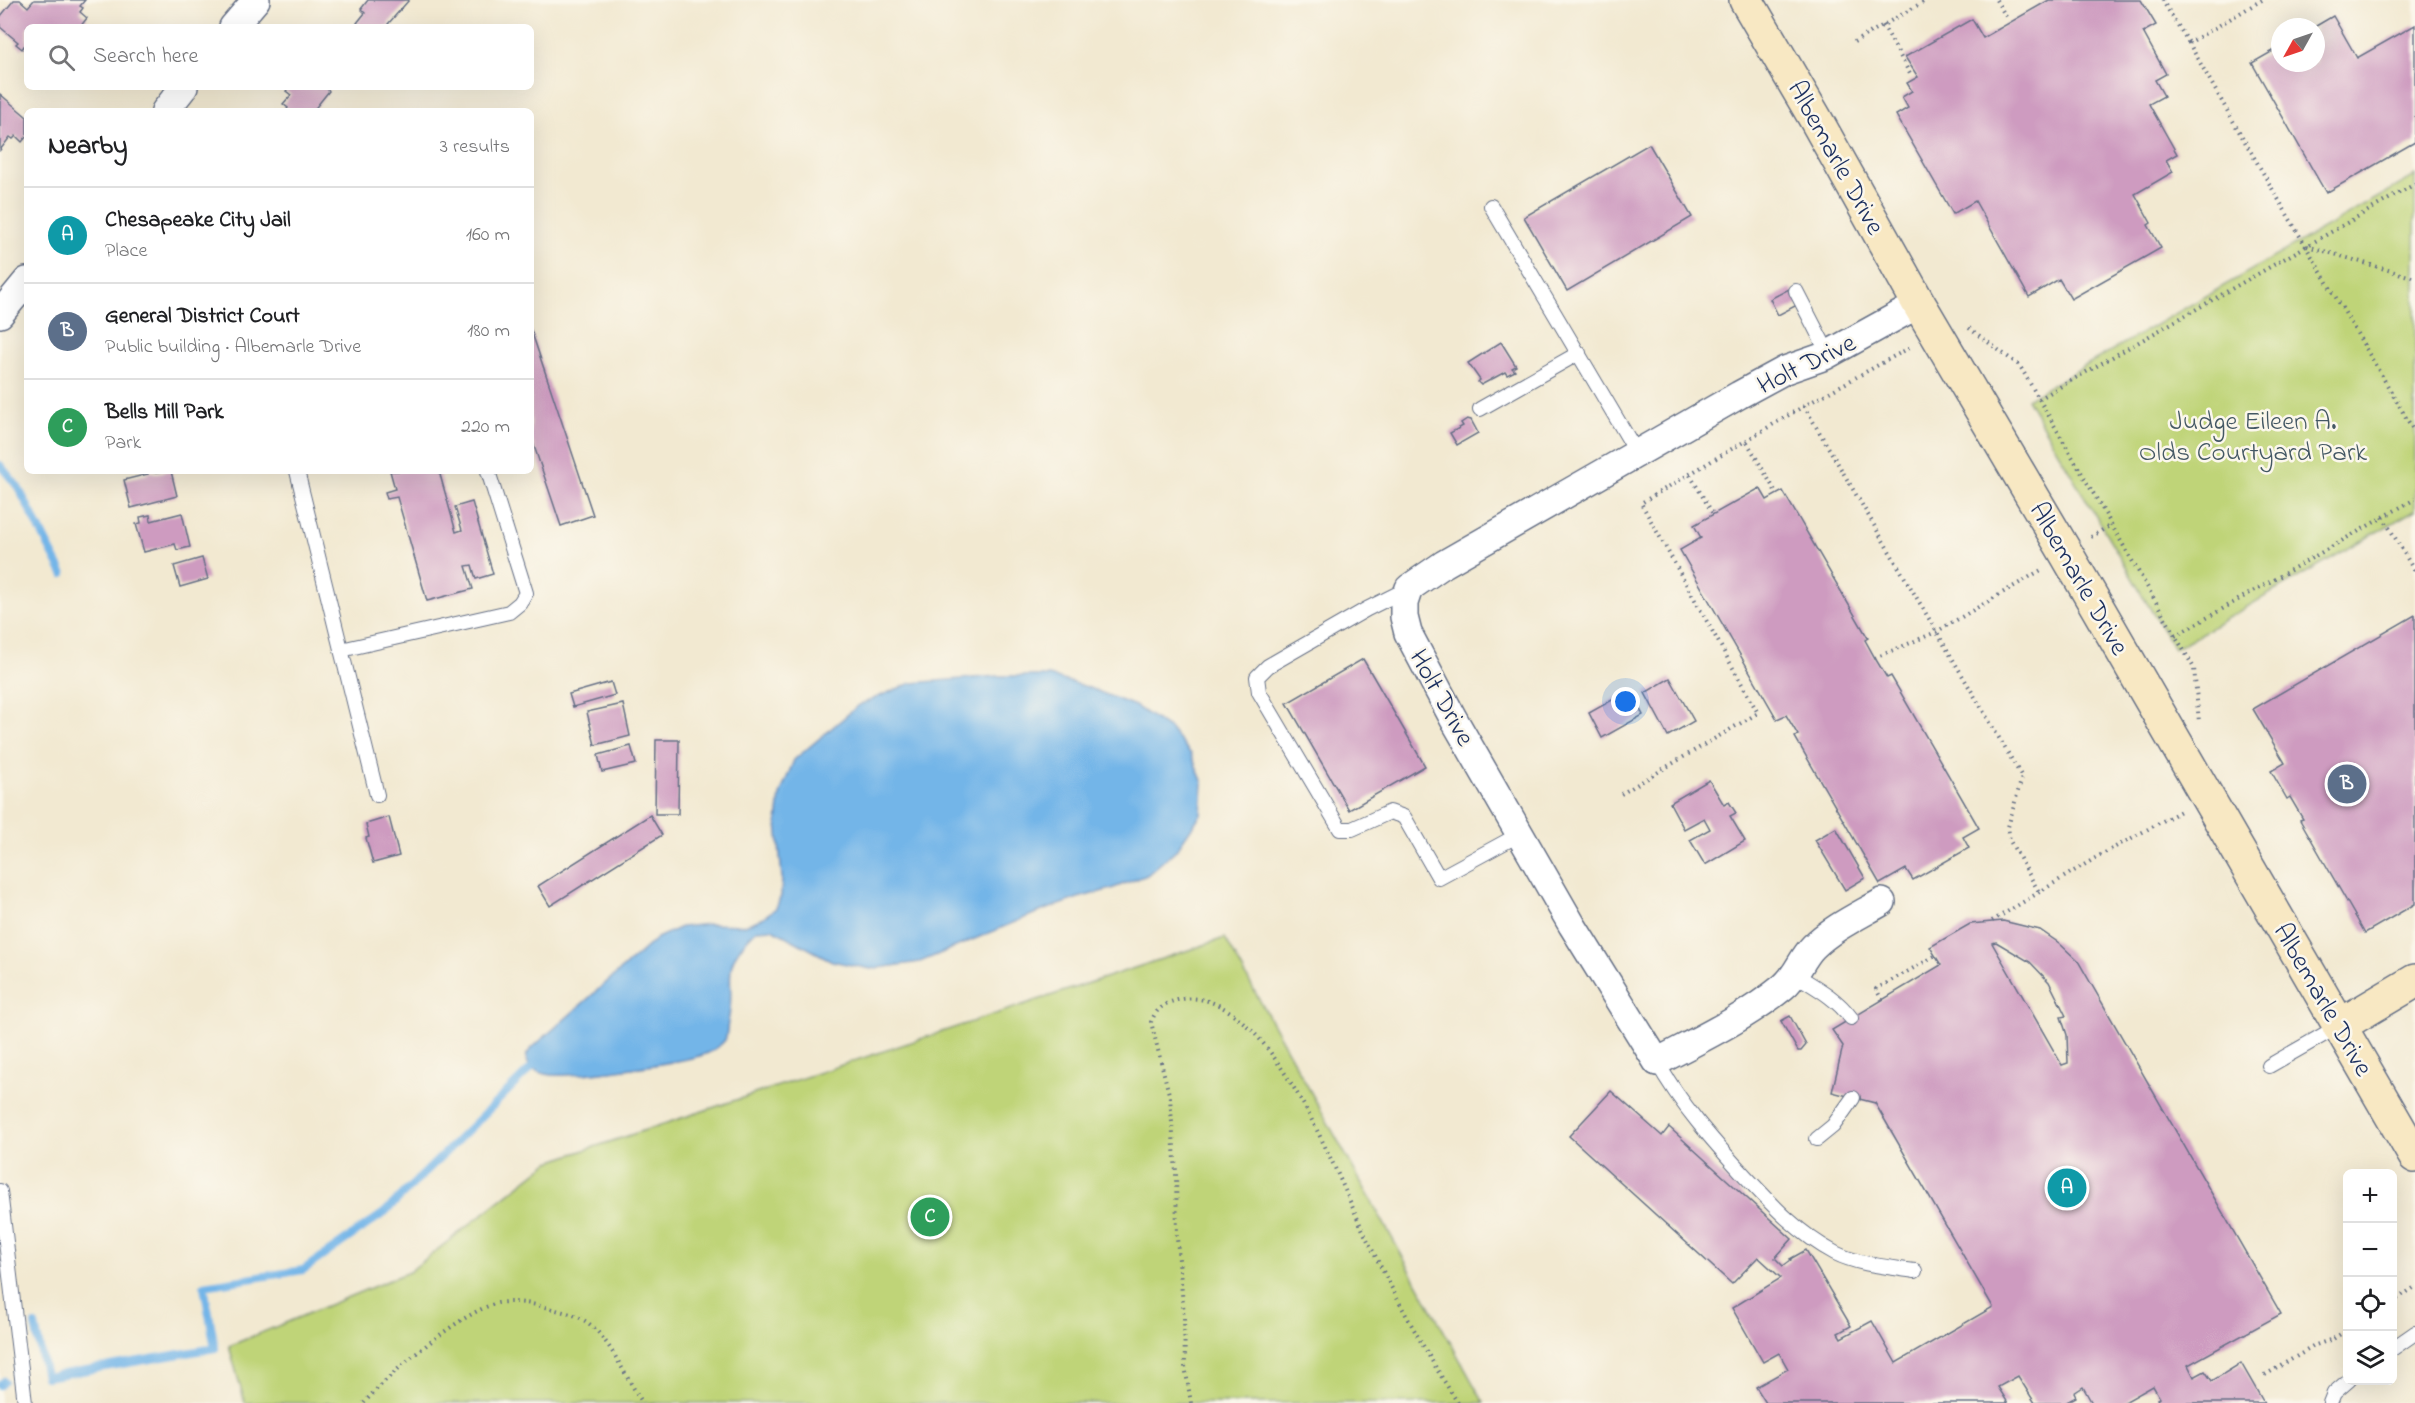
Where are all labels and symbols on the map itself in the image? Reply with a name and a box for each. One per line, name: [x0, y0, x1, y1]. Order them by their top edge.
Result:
north arrow: [2271, 18, 2325, 72]
street label: Albemarle Drive: [1776, 74, 1894, 243]
street label: Holt Drive: [1751, 324, 1864, 406]
park label: Judge Eileen A. Olds Courtyard Park: [2139, 403, 2367, 473]
street label: Albemarle Drive: [2018, 495, 2138, 664]
street label: Holt Drive: [1398, 643, 1484, 755]
your location: [1611, 687, 1640, 716]
pin: B: [2328, 762, 2366, 806]
street label: Albemarle Drive: [2262, 916, 2382, 1085]
pin: A: [2048, 1166, 2086, 1210]
pin: C: [910, 1194, 950, 1240]

